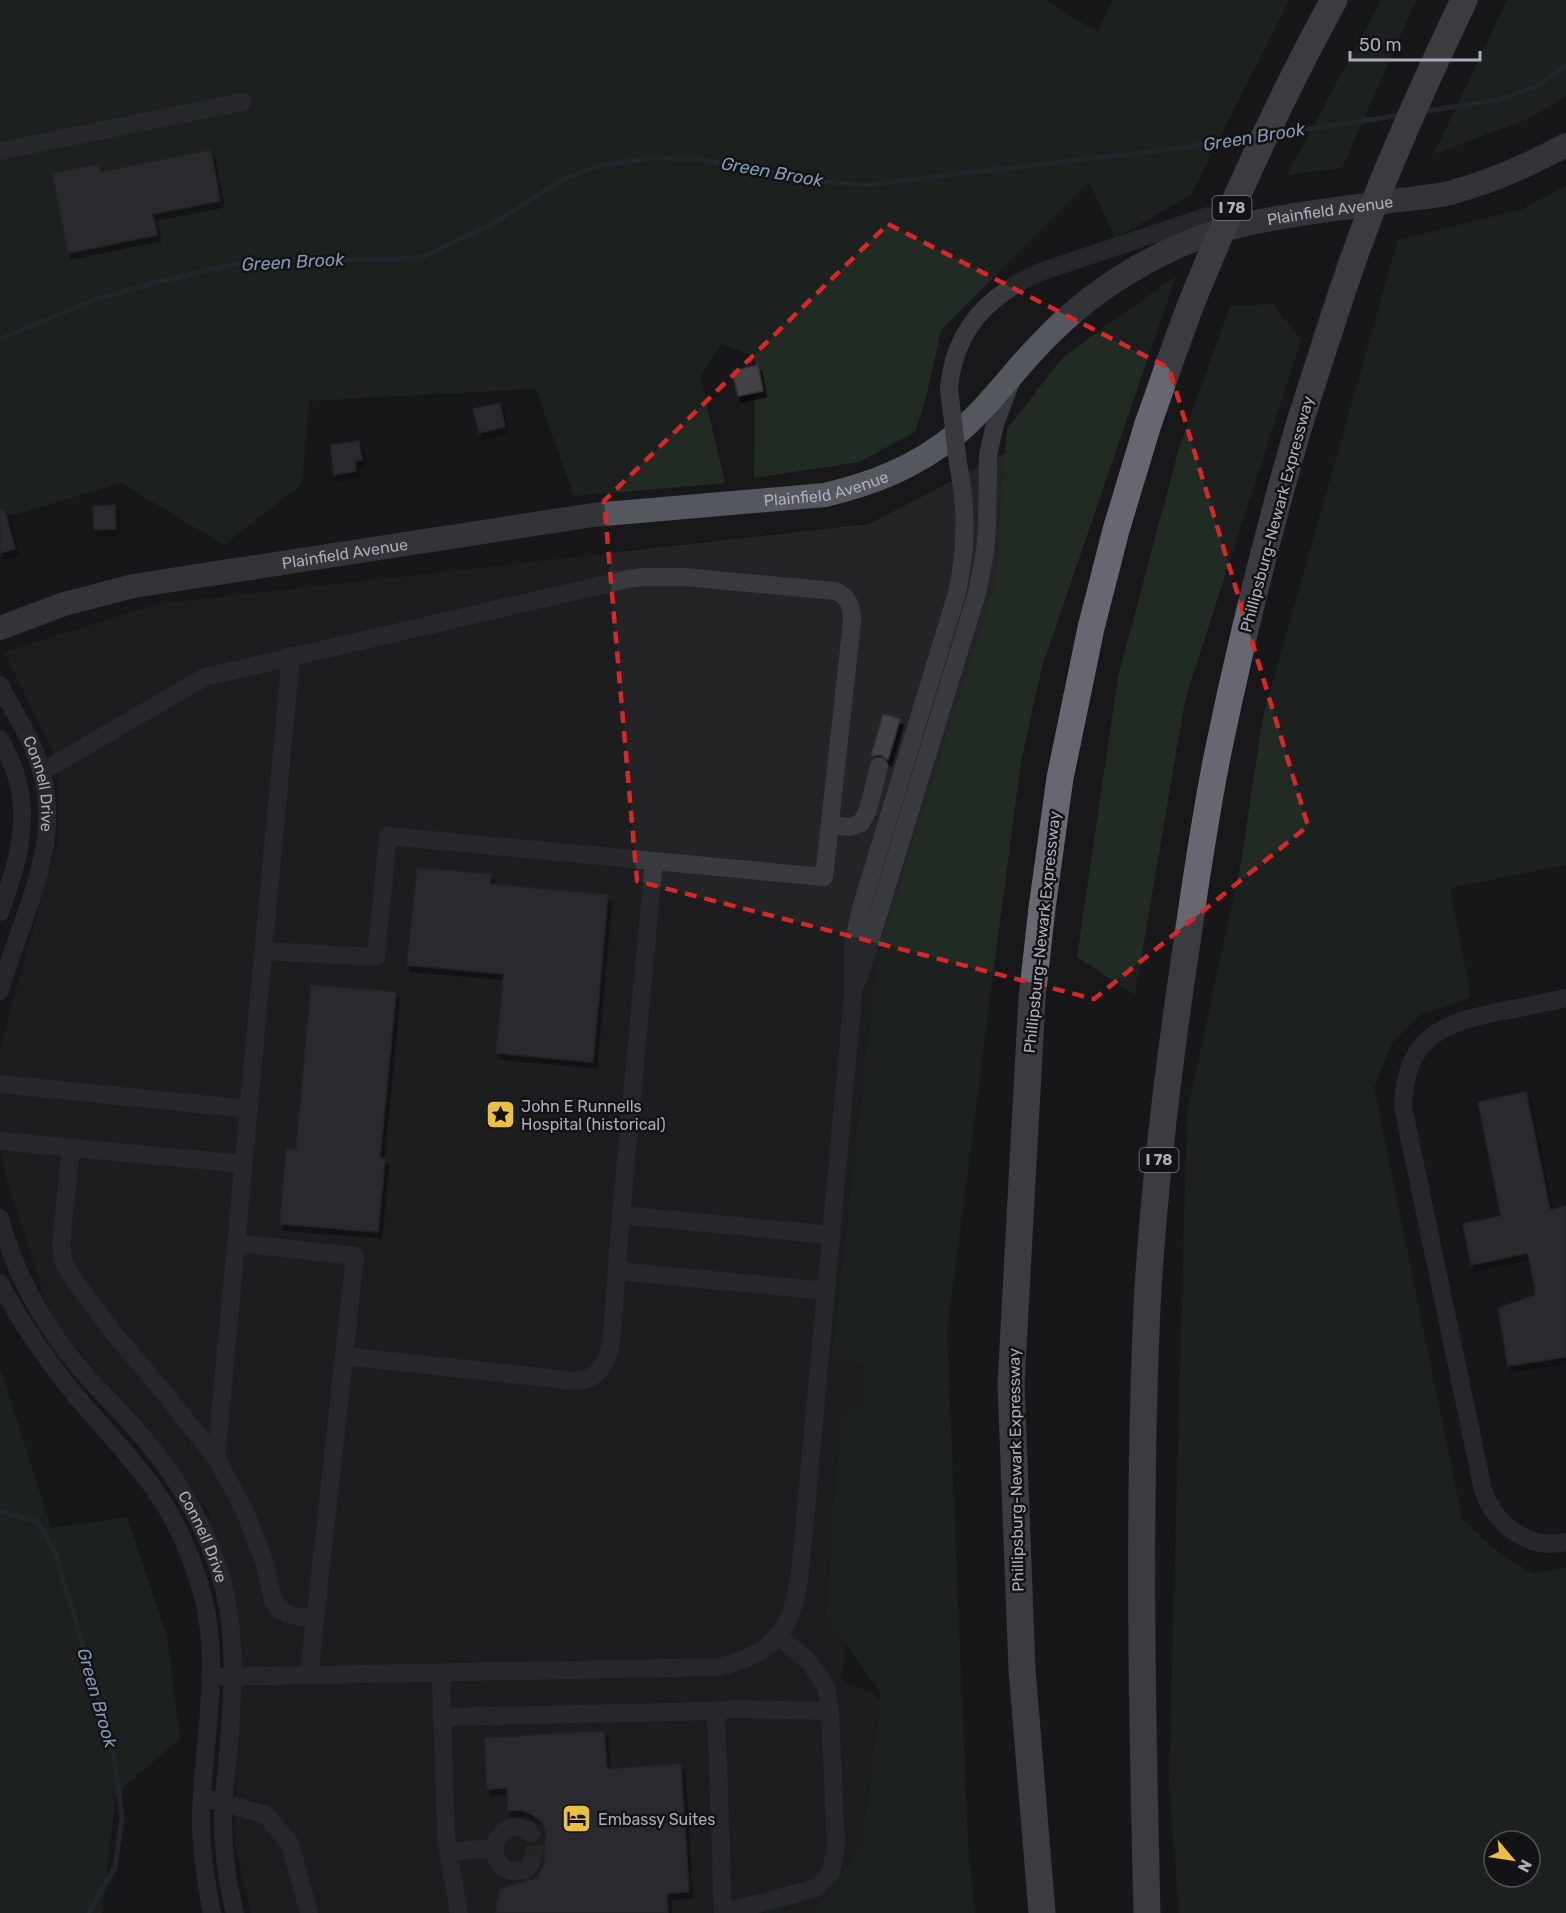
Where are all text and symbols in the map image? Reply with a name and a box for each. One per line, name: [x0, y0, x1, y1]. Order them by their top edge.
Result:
scale bar: [1350, 24, 1480, 62]
text: 50 m: [1359, 34, 1402, 56]
water label: Green Brook: [1201, 118, 1307, 156]
water label: Green Brook: [719, 152, 825, 192]
street label: Plainfield Avenue: [1265, 192, 1395, 229]
road number: I 78: [1212, 196, 1252, 220]
water label: Green Brook: [241, 248, 346, 276]
street label: Phillipsburg-Newark Expressway: [1236, 394, 1318, 634]
street label: Plainfield Avenue: [763, 466, 891, 510]
street label: Plainfield Avenue: [281, 534, 409, 572]
street label: Connell Drive: [20, 733, 57, 833]
street label: Phillipsburg-Newark Expressway: [1020, 810, 1064, 1054]
place label: John E Runnells Hospital (historical): [521, 1097, 666, 1134]
place icon: John E Runnells Hospital (historical): [484, 1099, 516, 1131]
road number: I 78: [1140, 1148, 1178, 1172]
street label: Phillipsburg-Newark Expressway: [1004, 1348, 1028, 1592]
street label: Connell Drive: [175, 1487, 231, 1585]
water label: Green Brook: [72, 1645, 122, 1751]
hotel icon: Embassy Suites: [561, 1803, 593, 1835]
place label: Embassy Suites: [598, 1810, 715, 1829]
north arrow: [1482, 1829, 1542, 1889]
text: N: [1514, 1856, 1536, 1876]

